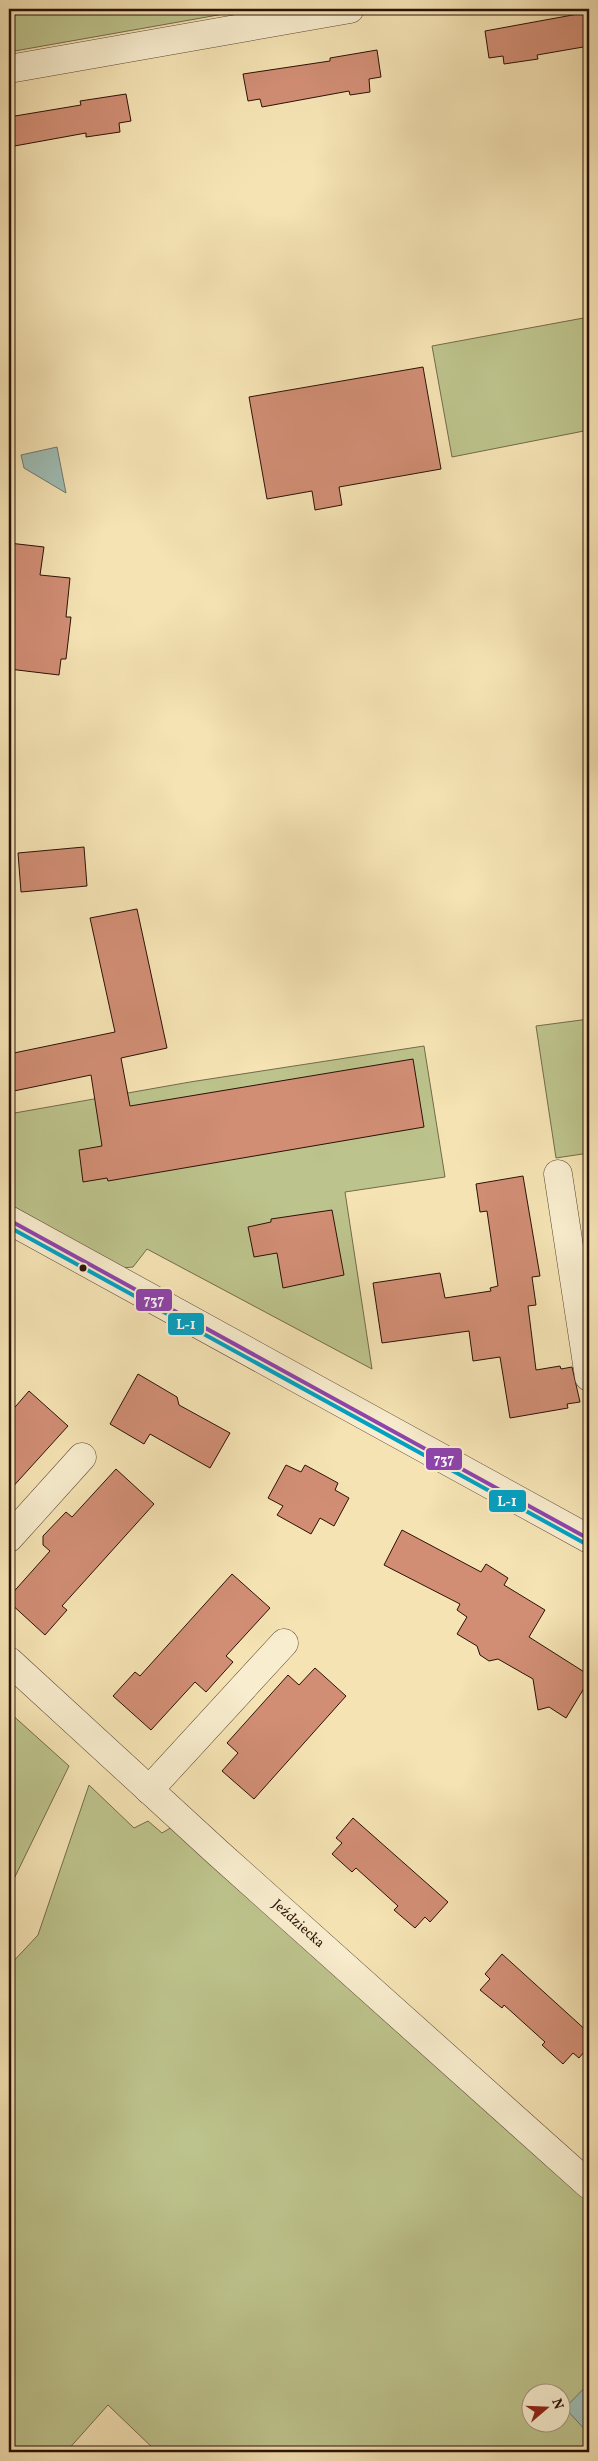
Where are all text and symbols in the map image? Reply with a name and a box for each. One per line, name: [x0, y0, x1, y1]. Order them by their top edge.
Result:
unlabelled marker: [78, 1263, 88, 1273]
line badge: 737: [135, 1288, 173, 1312]
text: 737: [144, 1292, 164, 1311]
line badge: L-1: [167, 1312, 205, 1336]
text: L-1: [176, 1316, 196, 1335]
line badge: 737: [425, 1447, 463, 1471]
text: 737: [434, 1451, 454, 1470]
line badge: L-1: [488, 1489, 527, 1513]
text: L-1: [497, 1493, 517, 1512]
street label: Jeździecka: [268, 1895, 328, 1953]
north arrow: [520, 2384, 570, 2434]
text: N: [546, 2396, 568, 2412]

